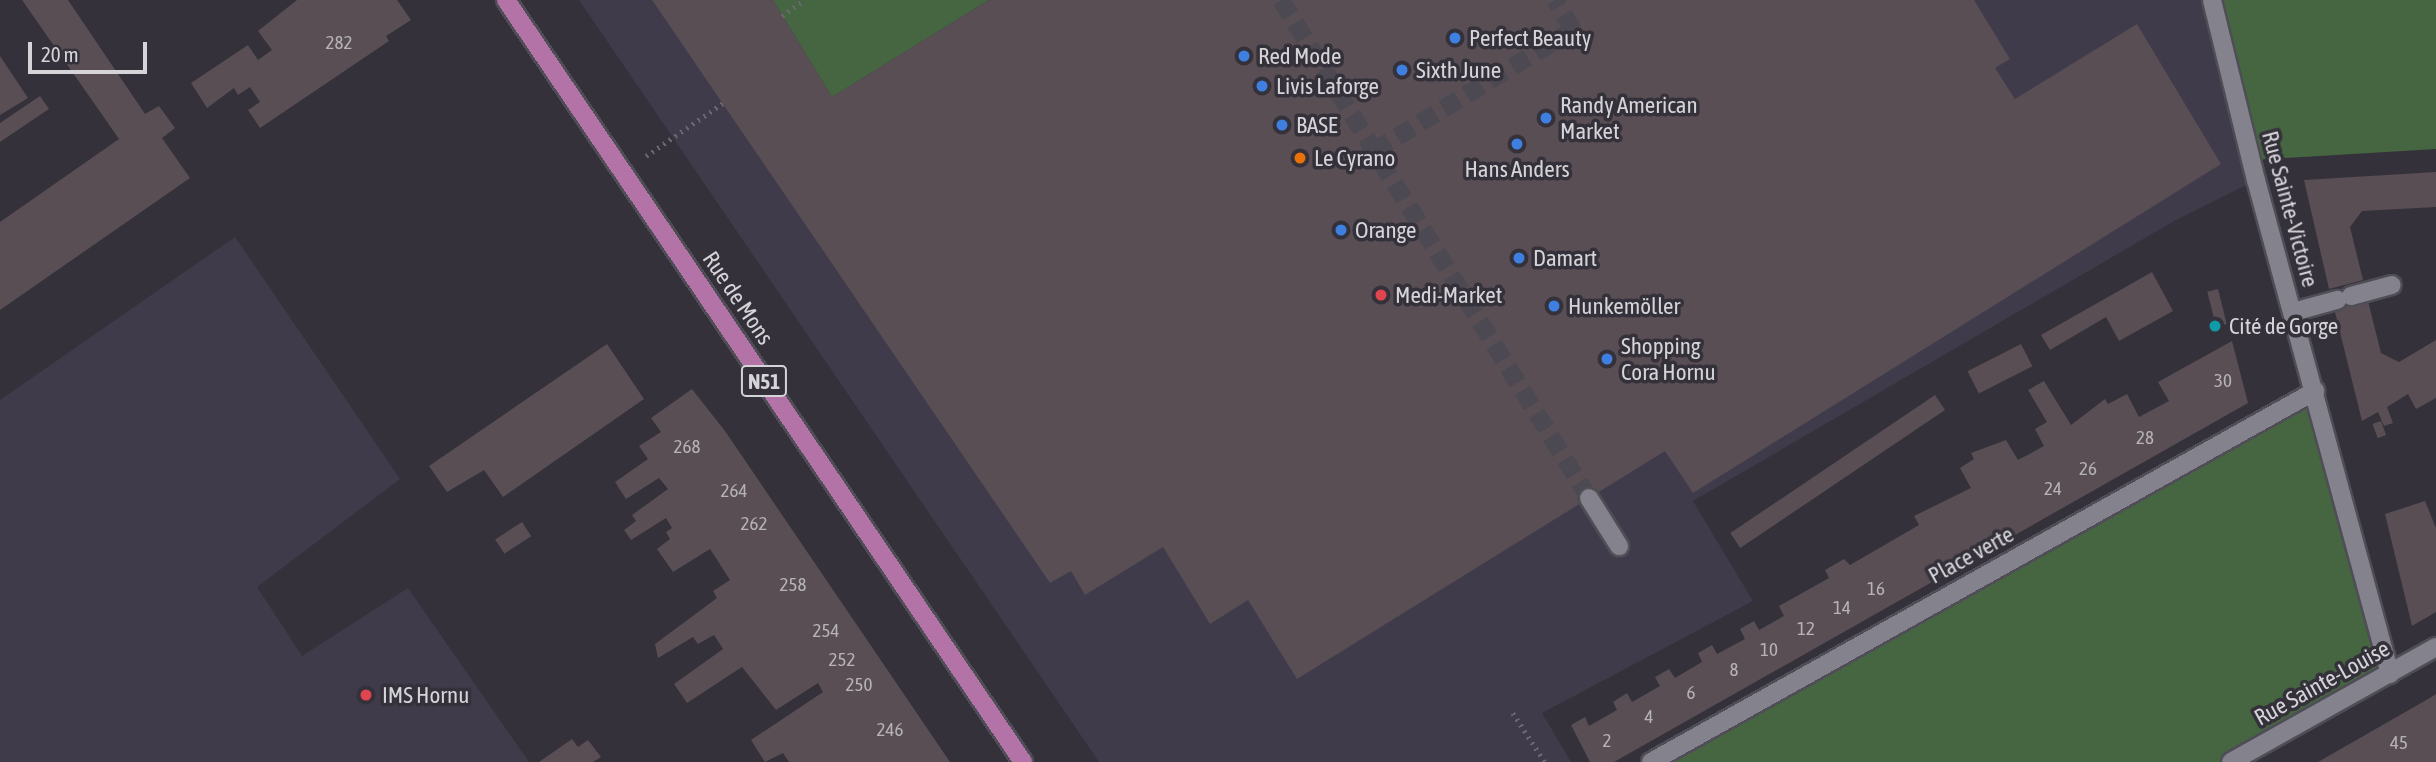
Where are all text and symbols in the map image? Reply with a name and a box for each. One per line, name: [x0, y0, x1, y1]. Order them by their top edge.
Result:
place label: Perfect Beauty: [1469, 24, 1591, 52]
scale bar: [32, 28, 150, 72]
marker: Perfect Beauty: [1447, 30, 1463, 46]
house number: 282: [326, 32, 352, 54]
text: 20 m: [41, 42, 79, 66]
place label: Red Mode: [1258, 42, 1341, 70]
marker: Red Mode: [1236, 48, 1252, 64]
place label: Sixth June: [1416, 56, 1501, 84]
marker: Sixth June: [1394, 62, 1410, 78]
place label: Livis Laforge: [1276, 72, 1379, 100]
marker: Livis Laforge: [1254, 78, 1270, 94]
place label: Randy American Market: [1560, 91, 1698, 145]
marker: Randy American Market: [1538, 110, 1554, 126]
place label: BASE: [1296, 111, 1338, 139]
marker: BASE: [1274, 117, 1290, 133]
street label: Rue Sainte-Victoire: [2256, 128, 2324, 290]
marker: Hans Anders: [1509, 136, 1525, 152]
place label: Le Cyrano: [1314, 144, 1395, 172]
marker: Le Cyrano: [1292, 150, 1308, 166]
place label: Hans Anders: [1464, 155, 1570, 183]
place label: Orange: [1355, 216, 1416, 244]
marker: Orange: [1333, 222, 1349, 238]
place label: Damart: [1533, 244, 1597, 272]
street label: Rue de Mons: [697, 246, 779, 350]
marker: Damart: [1511, 250, 1527, 266]
place label: Medi-Market: [1395, 281, 1502, 309]
marker: Medi-Market: [1373, 287, 1389, 303]
place label: Hunkemöller: [1568, 292, 1680, 320]
marker: Hunkemöller: [1546, 298, 1562, 314]
place label: Cité de Gorge: [2229, 312, 2338, 340]
marker: Cité de Gorge: [2207, 318, 2223, 334]
place label: Shopping Cora Hornu: [1621, 332, 1716, 386]
marker: Shopping Cora Hornu: [1599, 351, 1615, 367]
road number: N51: [740, 364, 788, 398]
house number: 30: [2214, 370, 2232, 392]
house number: 28: [2136, 427, 2154, 449]
house number: 268: [674, 436, 700, 458]
house number: 26: [2079, 458, 2097, 480]
house number: 24: [2044, 478, 2062, 500]
house number: 264: [721, 480, 747, 502]
house number: 262: [741, 513, 767, 535]
street label: Place verte: [1924, 520, 2018, 590]
house number: 258: [780, 574, 806, 596]
house number: 16: [1867, 578, 1885, 600]
house number: 14: [1833, 597, 1851, 619]
house number: 12: [1797, 618, 1815, 640]
house number: 254: [813, 620, 839, 642]
street label: Rue Sainte-Louise: [2250, 635, 2394, 731]
house number: 10: [1760, 639, 1778, 661]
house number: 252: [829, 649, 855, 671]
house number: 8: [1730, 659, 1738, 681]
house number: 250: [846, 674, 872, 696]
place label: IMS Hornu: [382, 681, 469, 709]
house number: 6: [1687, 682, 1695, 704]
marker: IMS Hornu: [356, 685, 376, 705]
house number: 4: [1645, 706, 1653, 728]
house number: 246: [877, 719, 903, 741]
house number: 2: [1603, 730, 1611, 752]
house number: 45: [2390, 732, 2408, 754]

